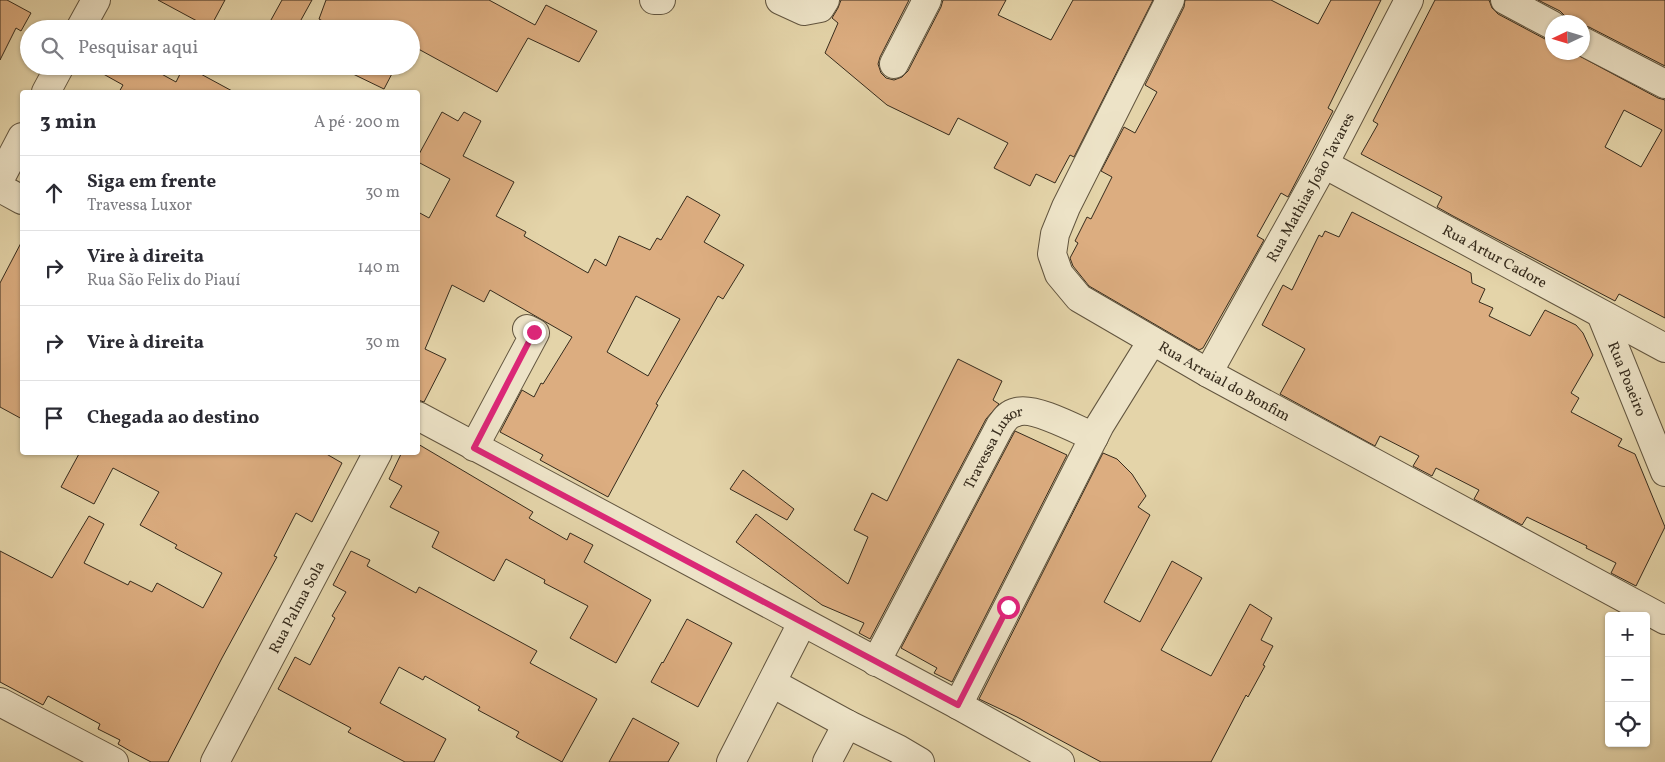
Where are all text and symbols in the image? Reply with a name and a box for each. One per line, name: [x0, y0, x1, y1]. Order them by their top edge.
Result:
north arrow: [1545, 15, 1590, 60]
search box: [20, 20, 420, 75]
icon: search: [38, 34, 66, 62]
text: Pesquisar aqui: [78, 35, 198, 61]
text: 3 min: [40, 108, 96, 137]
street label: Rua Mathias João Tavares: [1262, 110, 1361, 267]
text: A pé · 200 m: [314, 112, 400, 134]
text: Siga em frente: [87, 169, 216, 195]
icon: ahead: [40, 179, 68, 207]
text: 30 m: [365, 182, 400, 204]
text: Travessa Luxor: [87, 195, 192, 217]
street label: Rua Artur Cadore: [1438, 221, 1550, 294]
text: Vire à direita: [87, 244, 204, 270]
icon: right: [40, 254, 68, 282]
text: 140 m: [358, 257, 400, 279]
text: Rua São Felix do Piauí: [87, 270, 240, 292]
route end: [523, 321, 546, 344]
icon: right: [40, 329, 68, 357]
text: Vire à direita: [87, 330, 204, 356]
text: 30 m: [365, 332, 400, 354]
street label: Rua Arraial do Bonfim: [1154, 337, 1293, 427]
street label: Rua Poaeiro: [1601, 339, 1650, 420]
street label: Travessa Luxor: [960, 402, 1025, 493]
icon: arrive: [40, 404, 68, 432]
text: Chegada ao destino: [87, 405, 259, 431]
street label: Rua Palma Sola: [265, 558, 331, 658]
route start: [997, 596, 1020, 619]
map controls: [1605, 612, 1650, 747]
button: +: [1605, 612, 1650, 657]
button: −: [1605, 657, 1650, 702]
button: locate: [1605, 702, 1650, 747]

